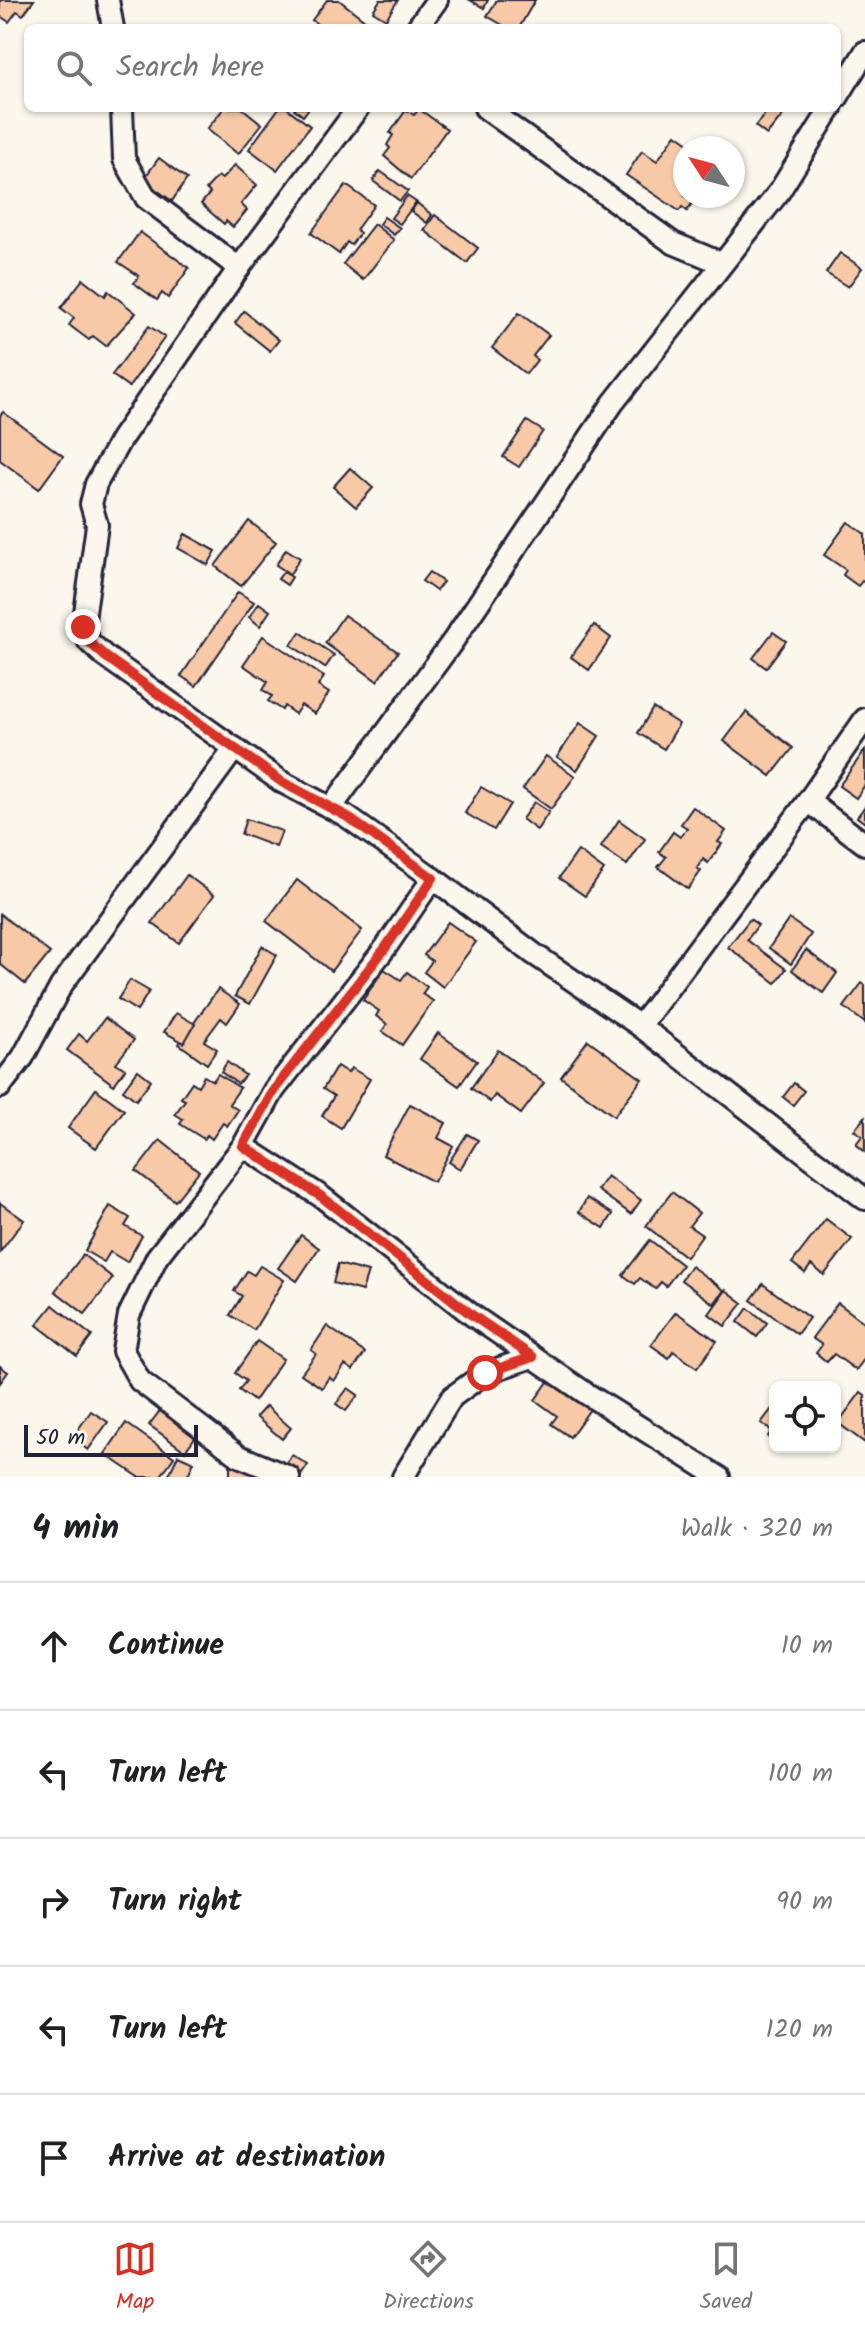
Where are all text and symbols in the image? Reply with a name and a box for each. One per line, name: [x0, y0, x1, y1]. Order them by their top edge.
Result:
search box: [24, 24, 841, 112]
text: Search here: [116, 44, 264, 92]
icon: search: [52, 46, 96, 90]
north arrow: [673, 136, 745, 208]
route end: [65, 609, 101, 645]
route start: [467, 1355, 503, 1391]
map controls: [769, 1381, 841, 1453]
button: locate: [769, 1381, 841, 1453]
scale bar: [24, 1421, 198, 1457]
text: 50 m: [36, 1421, 85, 1456]
text: 4 min: [32, 1502, 119, 1556]
text: Walk · 320 m: [681, 1508, 833, 1550]
text: Continue: [108, 1622, 224, 1670]
icon: ahead: [32, 1624, 76, 1668]
text: 10 m: [781, 1625, 833, 1667]
text: Turn left: [108, 1750, 227, 1798]
icon: left: [32, 1752, 76, 1796]
text: 100 m: [768, 1753, 833, 1795]
text: Turn right: [108, 1878, 241, 1926]
icon: right: [32, 1880, 76, 1924]
text: 90 m: [776, 1881, 833, 1923]
text: Turn left: [108, 2006, 227, 2054]
icon: left: [32, 2008, 76, 2052]
text: 120 m: [766, 2009, 833, 2051]
text: Arrive at destination: [108, 2134, 385, 2182]
icon: arrive: [32, 2136, 76, 2180]
tab: Map: [113, 2237, 157, 2320]
tab: Directions: [383, 2237, 474, 2320]
tab: Saved: [700, 2237, 752, 2320]

